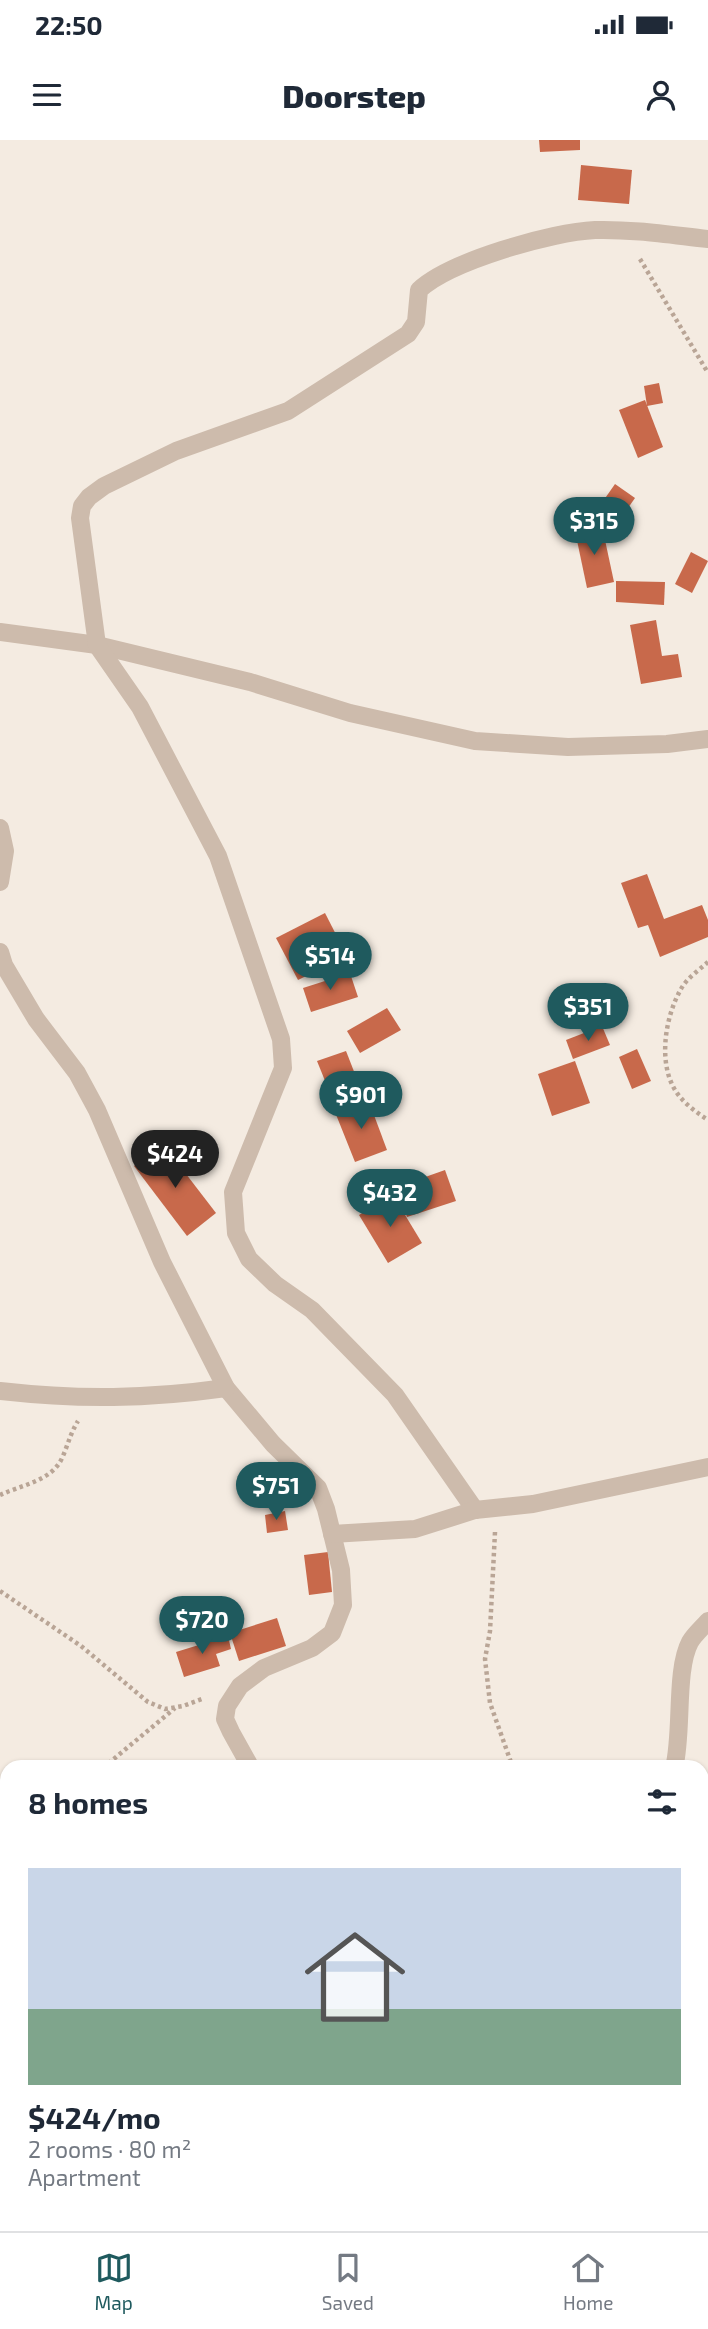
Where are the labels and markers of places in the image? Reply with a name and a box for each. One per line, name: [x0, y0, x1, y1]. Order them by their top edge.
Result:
pin: $315: [553, 498, 635, 557]
pin: $514: [289, 932, 371, 992]
pin: $351: [547, 984, 629, 1043]
pin: $901: [320, 1072, 402, 1131]
pin: $424: [134, 1130, 216, 1190]
pin: $432: [349, 1170, 431, 1229]
pin: $751: [235, 1462, 317, 1522]
pin: $720: [161, 1596, 243, 1656]

